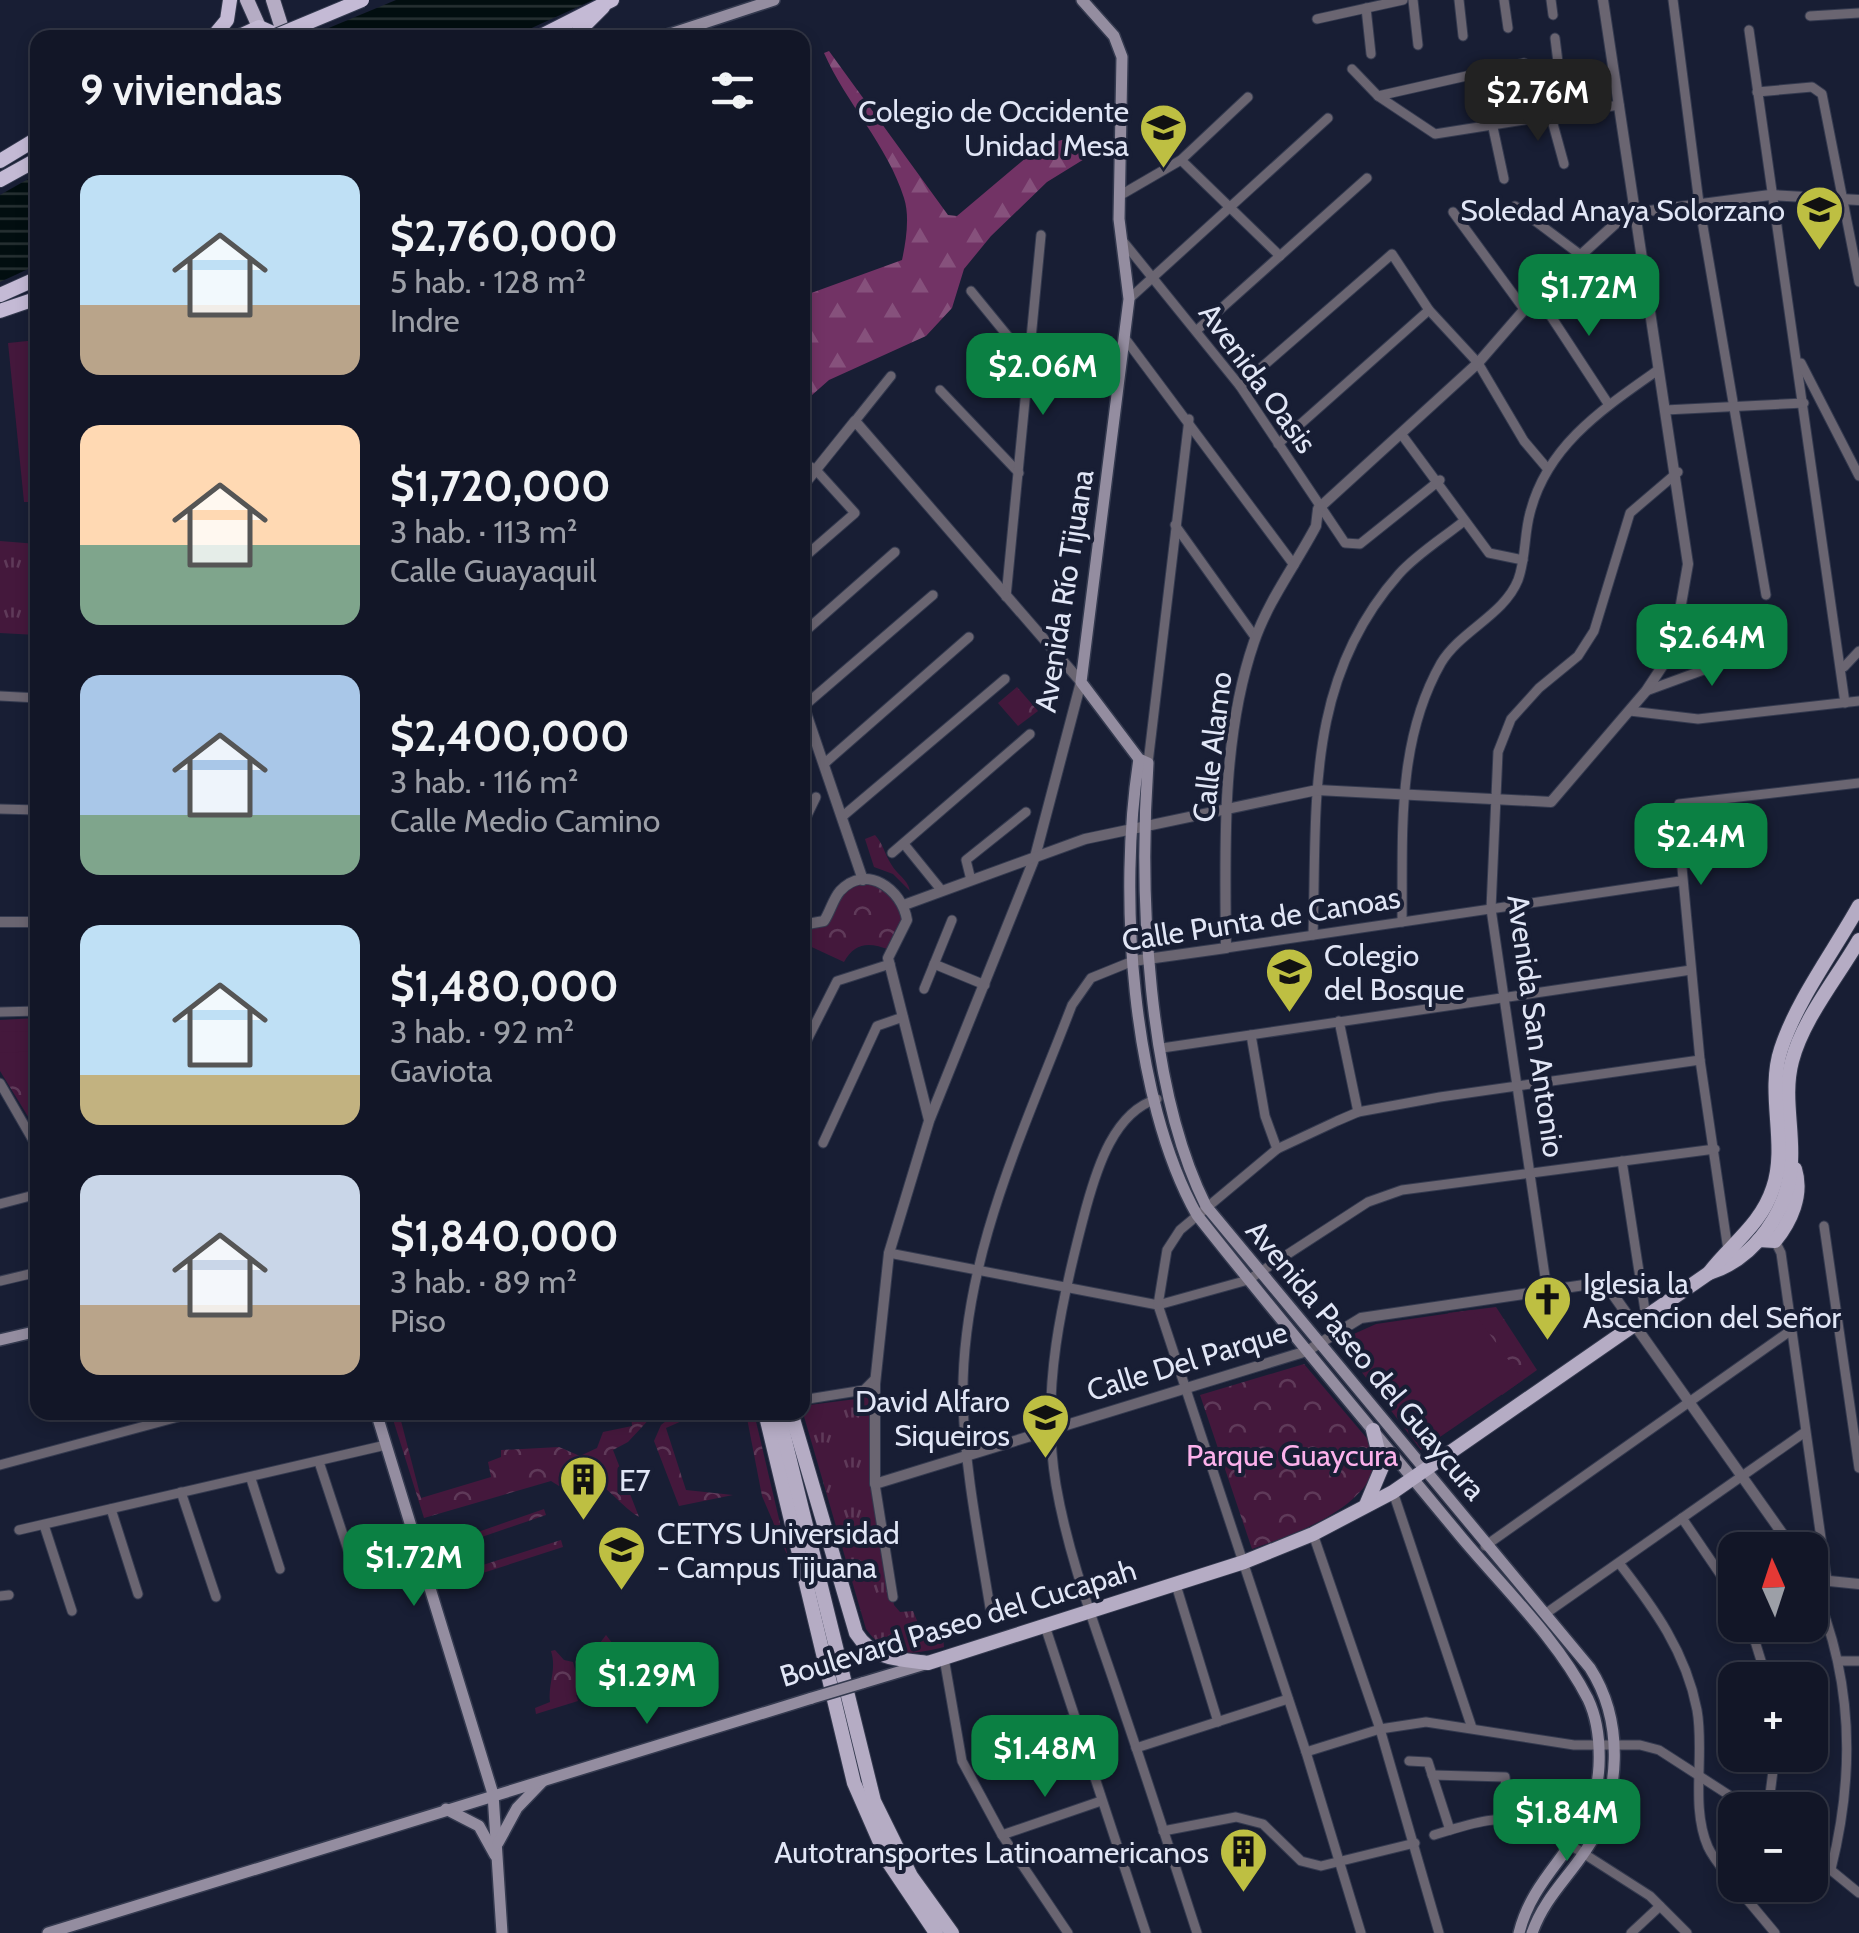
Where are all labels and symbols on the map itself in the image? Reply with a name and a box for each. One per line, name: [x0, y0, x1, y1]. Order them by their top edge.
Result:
pin: $2.76M: [1457, 59, 1619, 144]
place label: Colegio de Occidente Unidad Mesa: [858, 93, 1130, 164]
school or university icon: Colegio de Occidente Unidad Mesa: [1138, 102, 1190, 170]
school or university icon: Soledad Anaya Solorzano: [1794, 184, 1846, 252]
place label: Soledad Anaya Solorzano: [1460, 192, 1785, 229]
pin: $1.72M: [1508, 254, 1670, 339]
street label: Avenida Oasis: [1191, 296, 1325, 460]
pin: $2.06M: [962, 333, 1124, 418]
street label: Avenida Río Tijuana: [1027, 466, 1102, 715]
pin: $2.64M: [1631, 604, 1793, 689]
street label: Calle Alamo: [1184, 670, 1240, 824]
pin: $2.4M: [1631, 803, 1771, 888]
street label: Calle Punta de Canoas: [1119, 879, 1403, 959]
street label: Avenida San Antonio: [1499, 892, 1573, 1160]
place label: Colegio del Bosque: [1324, 937, 1464, 1008]
school or university icon: Colegio del Bosque: [1263, 946, 1315, 1014]
street label: Avenida Paseo del Guaycura: [1238, 1213, 1494, 1508]
place label: Iglesia la Ascencion del Señor: [1583, 1265, 1841, 1336]
church icon: Iglesia la Ascencion del Señor: [1522, 1274, 1574, 1342]
street label: Calle Del Parque: [1082, 1313, 1292, 1409]
place label: David Alfaro Siqueiros: [855, 1383, 1010, 1454]
school or university icon: David Alfaro Siqueiros: [1019, 1392, 1071, 1460]
park label: Parque Guaycura: [1186, 1437, 1399, 1474]
building icon: E7: [558, 1454, 610, 1522]
place label: E7: [619, 1462, 651, 1499]
place label: CETYS Universidad - Campus Tijuana: [657, 1515, 900, 1586]
pin: $1.72M: [333, 1524, 495, 1609]
school or university icon: CETYS Universidad - Campus Tijuana: [596, 1524, 648, 1592]
north arrow: [1718, 1532, 1828, 1642]
street label: Boulevard Paseo del Cucapah: [775, 1551, 1141, 1695]
pin: $1.29M: [566, 1642, 728, 1727]
pin: $1.48M: [964, 1715, 1126, 1800]
pin: $1.84M: [1486, 1779, 1648, 1864]
building icon: Autotransportes Latinoamericanos: [1218, 1826, 1270, 1894]
place label: Autotransportes Latinoamericanos: [774, 1834, 1209, 1871]

